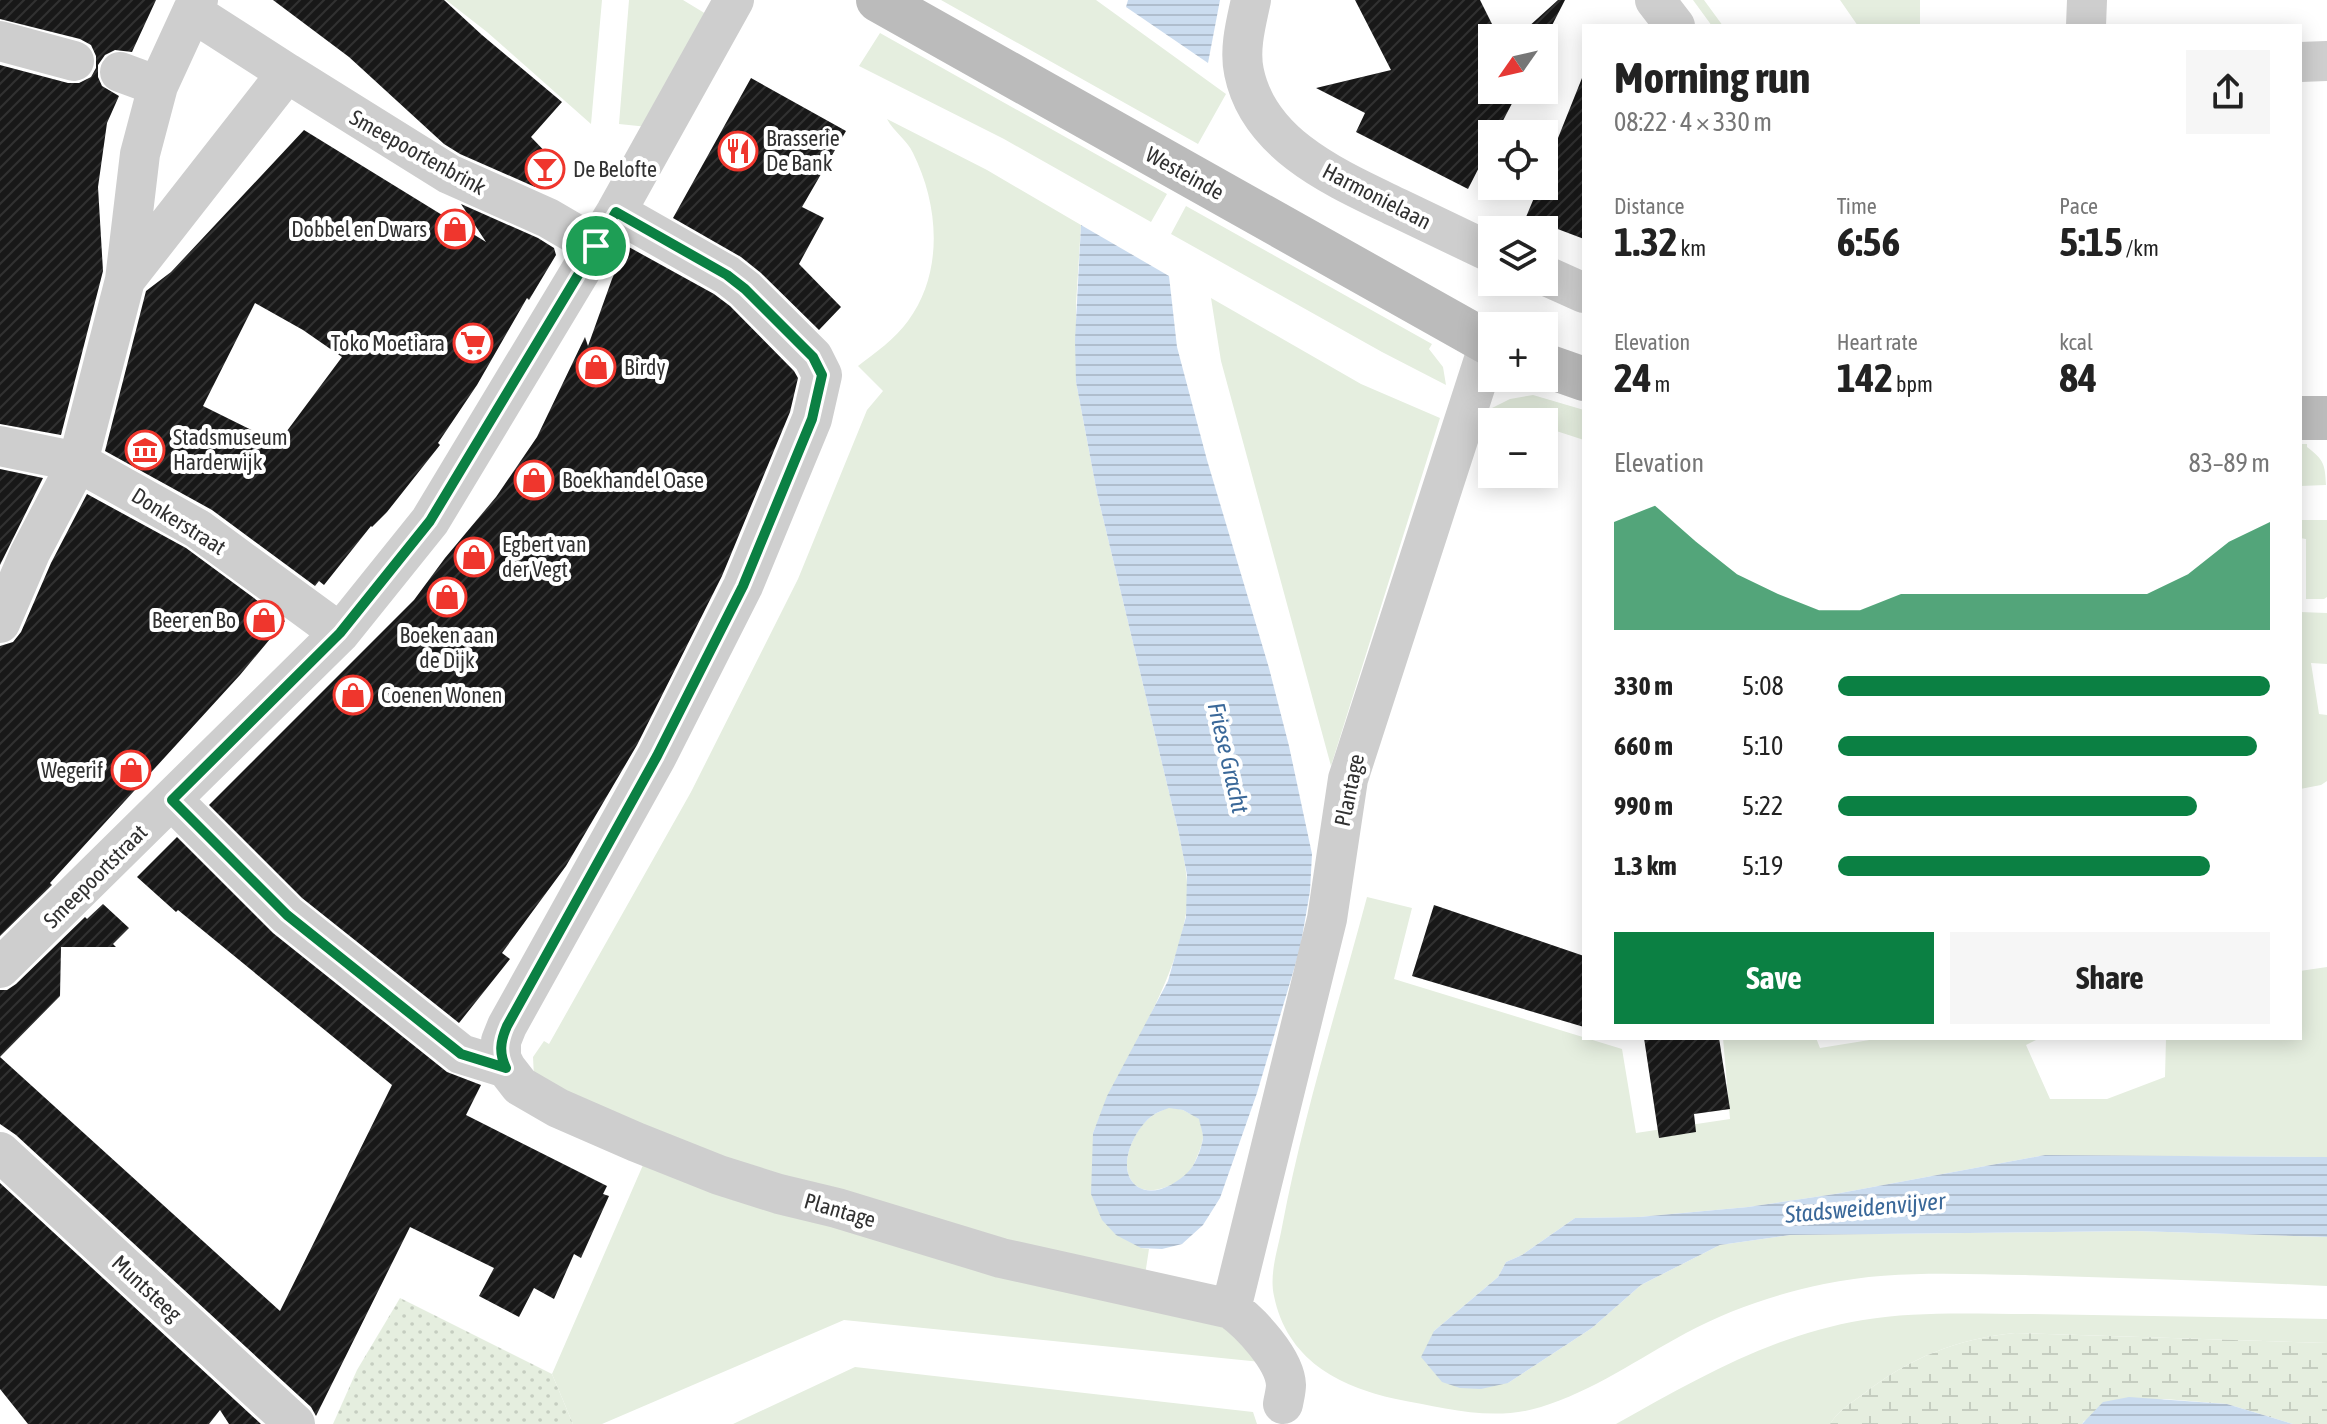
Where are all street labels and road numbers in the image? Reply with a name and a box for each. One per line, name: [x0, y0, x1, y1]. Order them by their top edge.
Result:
street label: Smeepoortenbrink: [345, 104, 491, 200]
street label: Westeinde: [1141, 141, 1229, 205]
street label: Harmonielaan: [1318, 158, 1436, 234]
street label: Donkerstraat: [127, 482, 231, 560]
street label: Plantage: [1329, 752, 1369, 828]
street label: Smeepoortstraat: [38, 819, 152, 933]
street label: Plantage: [801, 1187, 879, 1233]
street label: Muntsteeg: [107, 1249, 188, 1327]

